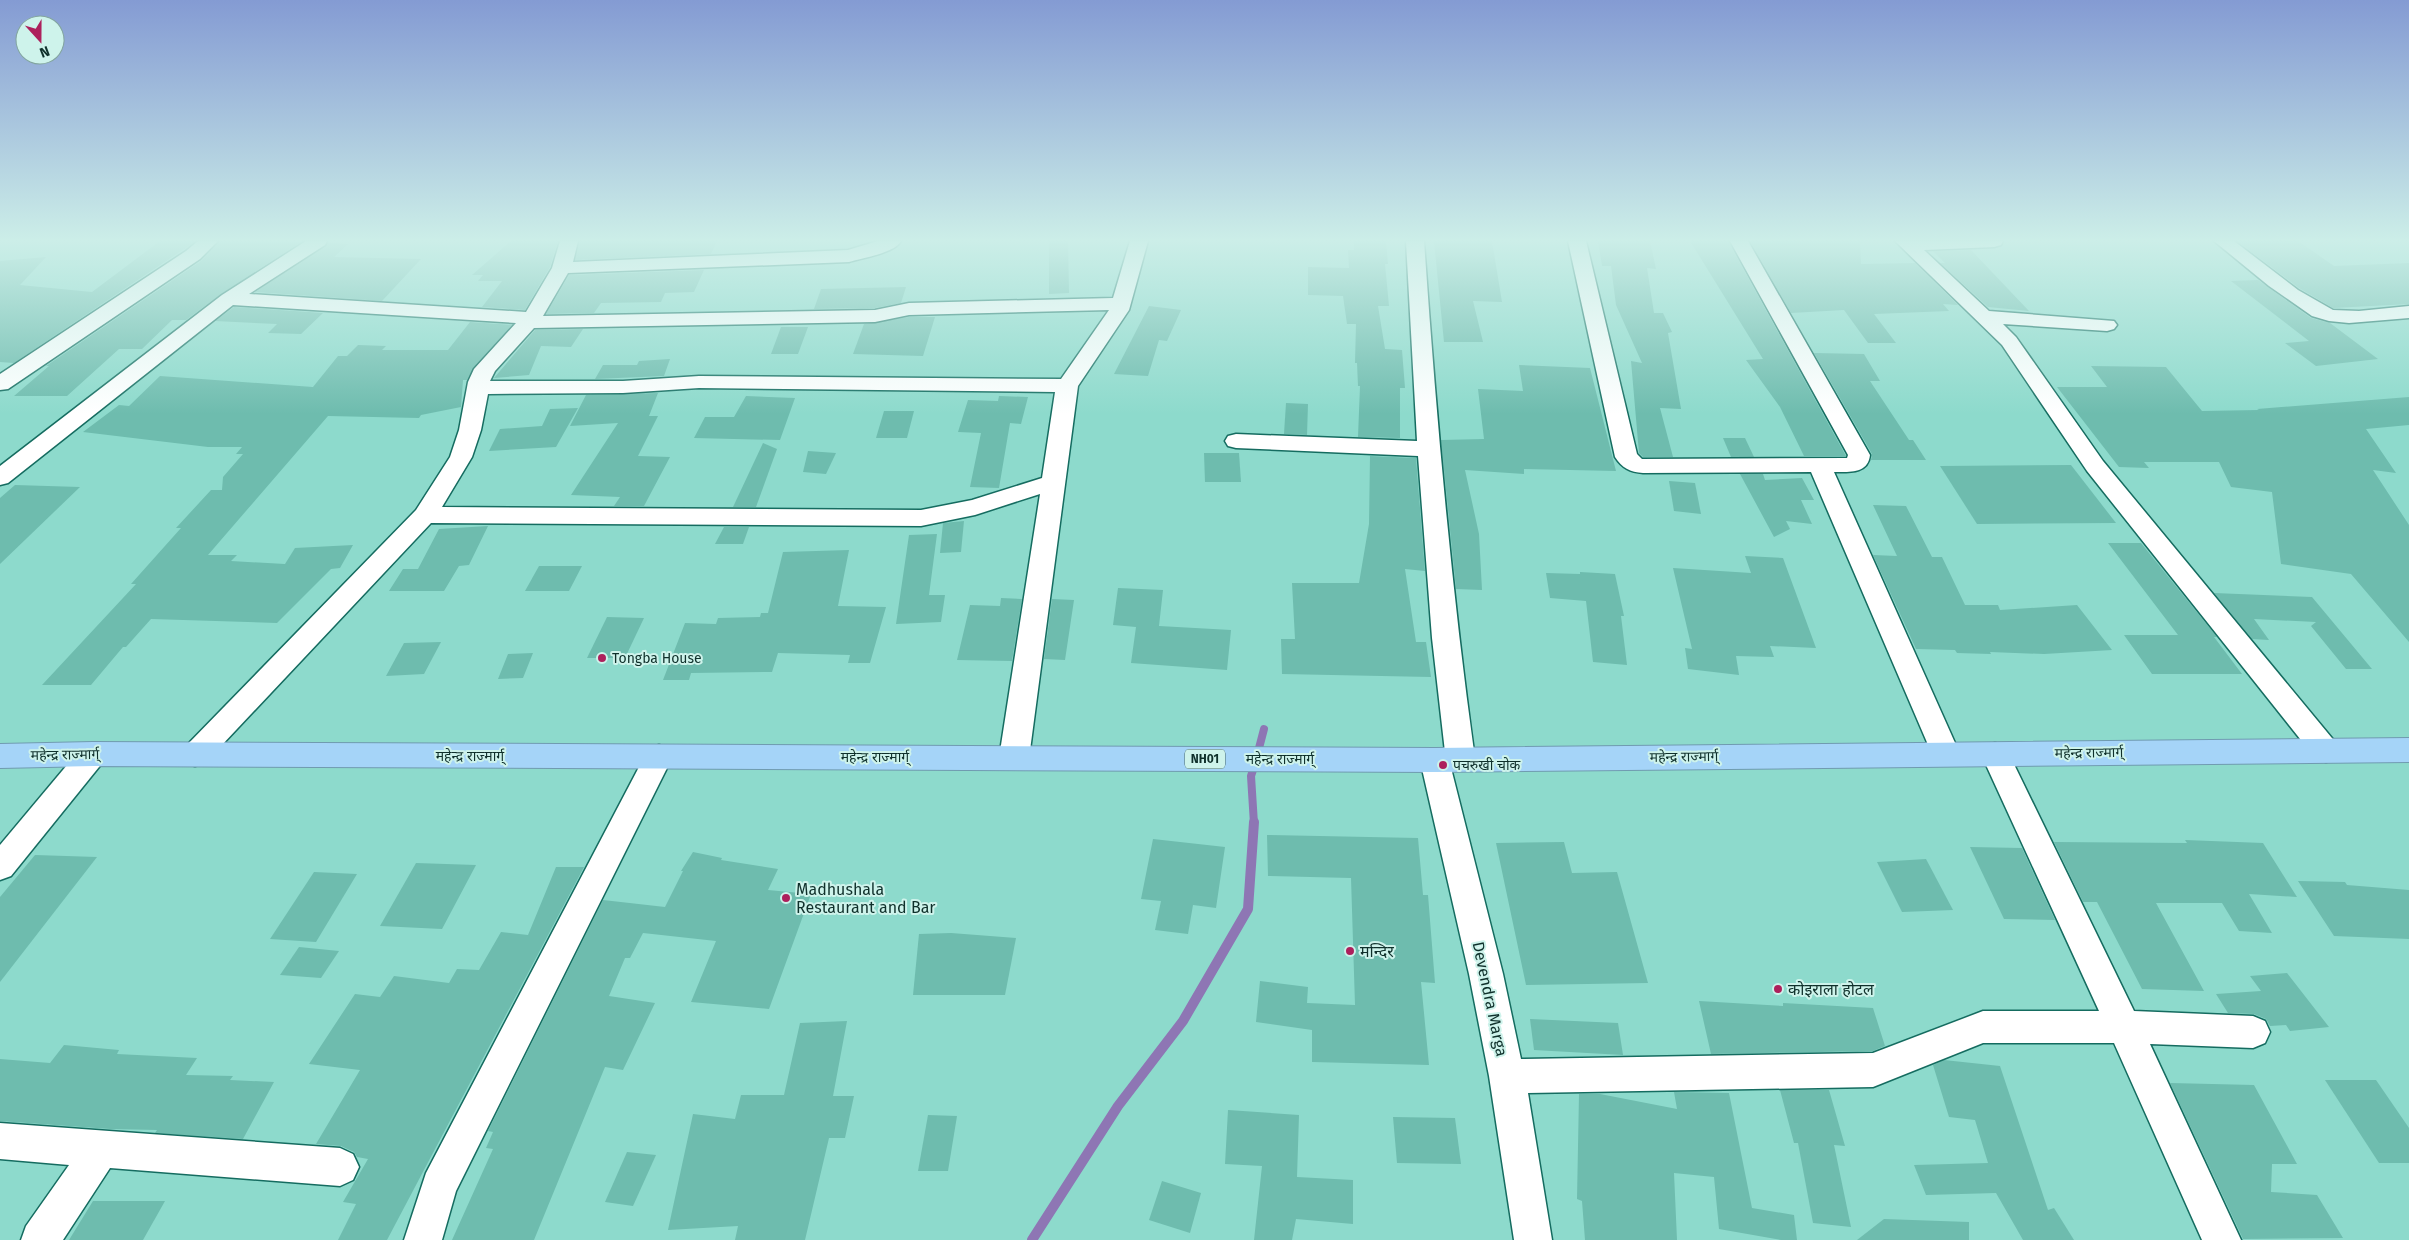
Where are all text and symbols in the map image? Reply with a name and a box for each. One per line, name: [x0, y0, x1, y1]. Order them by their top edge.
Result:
north arrow: [15, 15, 65, 65]
text: N: [37, 42, 52, 61]
place label: Tongba House: [612, 650, 702, 667]
marker: Tongba House: [596, 652, 608, 664]
street label: महेन्द्र राज्मार्ग्: [2055, 743, 2125, 763]
street label: महेन्द्र राज्मार्ग्: [31, 745, 101, 765]
street label: महेन्द्र राज्मार्ग्: [436, 747, 506, 766]
street label: महेन्द्र राज्मार्ग्: [1650, 747, 1720, 767]
street label: महेन्द्र राज्मार्ग्: [841, 748, 911, 767]
road number: NH01: [1185, 750, 1225, 769]
street label: महेन्द्र राज्मार्ग्: [1246, 750, 1316, 769]
place label: पचरुखी चोक: [1453, 757, 1521, 774]
marker: पचरुखी चोक: [1437, 759, 1449, 771]
place label: Madhushala Restaurant and Bar: [796, 880, 936, 917]
marker: Madhushala Restaurant and Bar: [780, 892, 792, 904]
street label: Devendra Marga: [1469, 940, 1511, 1058]
place label: मन्दिर: [1360, 942, 1394, 961]
marker: मन्दिर: [1344, 945, 1356, 957]
place label: कोइराला होटल: [1788, 980, 1875, 999]
marker: कोइराला होटल: [1772, 983, 1784, 995]

